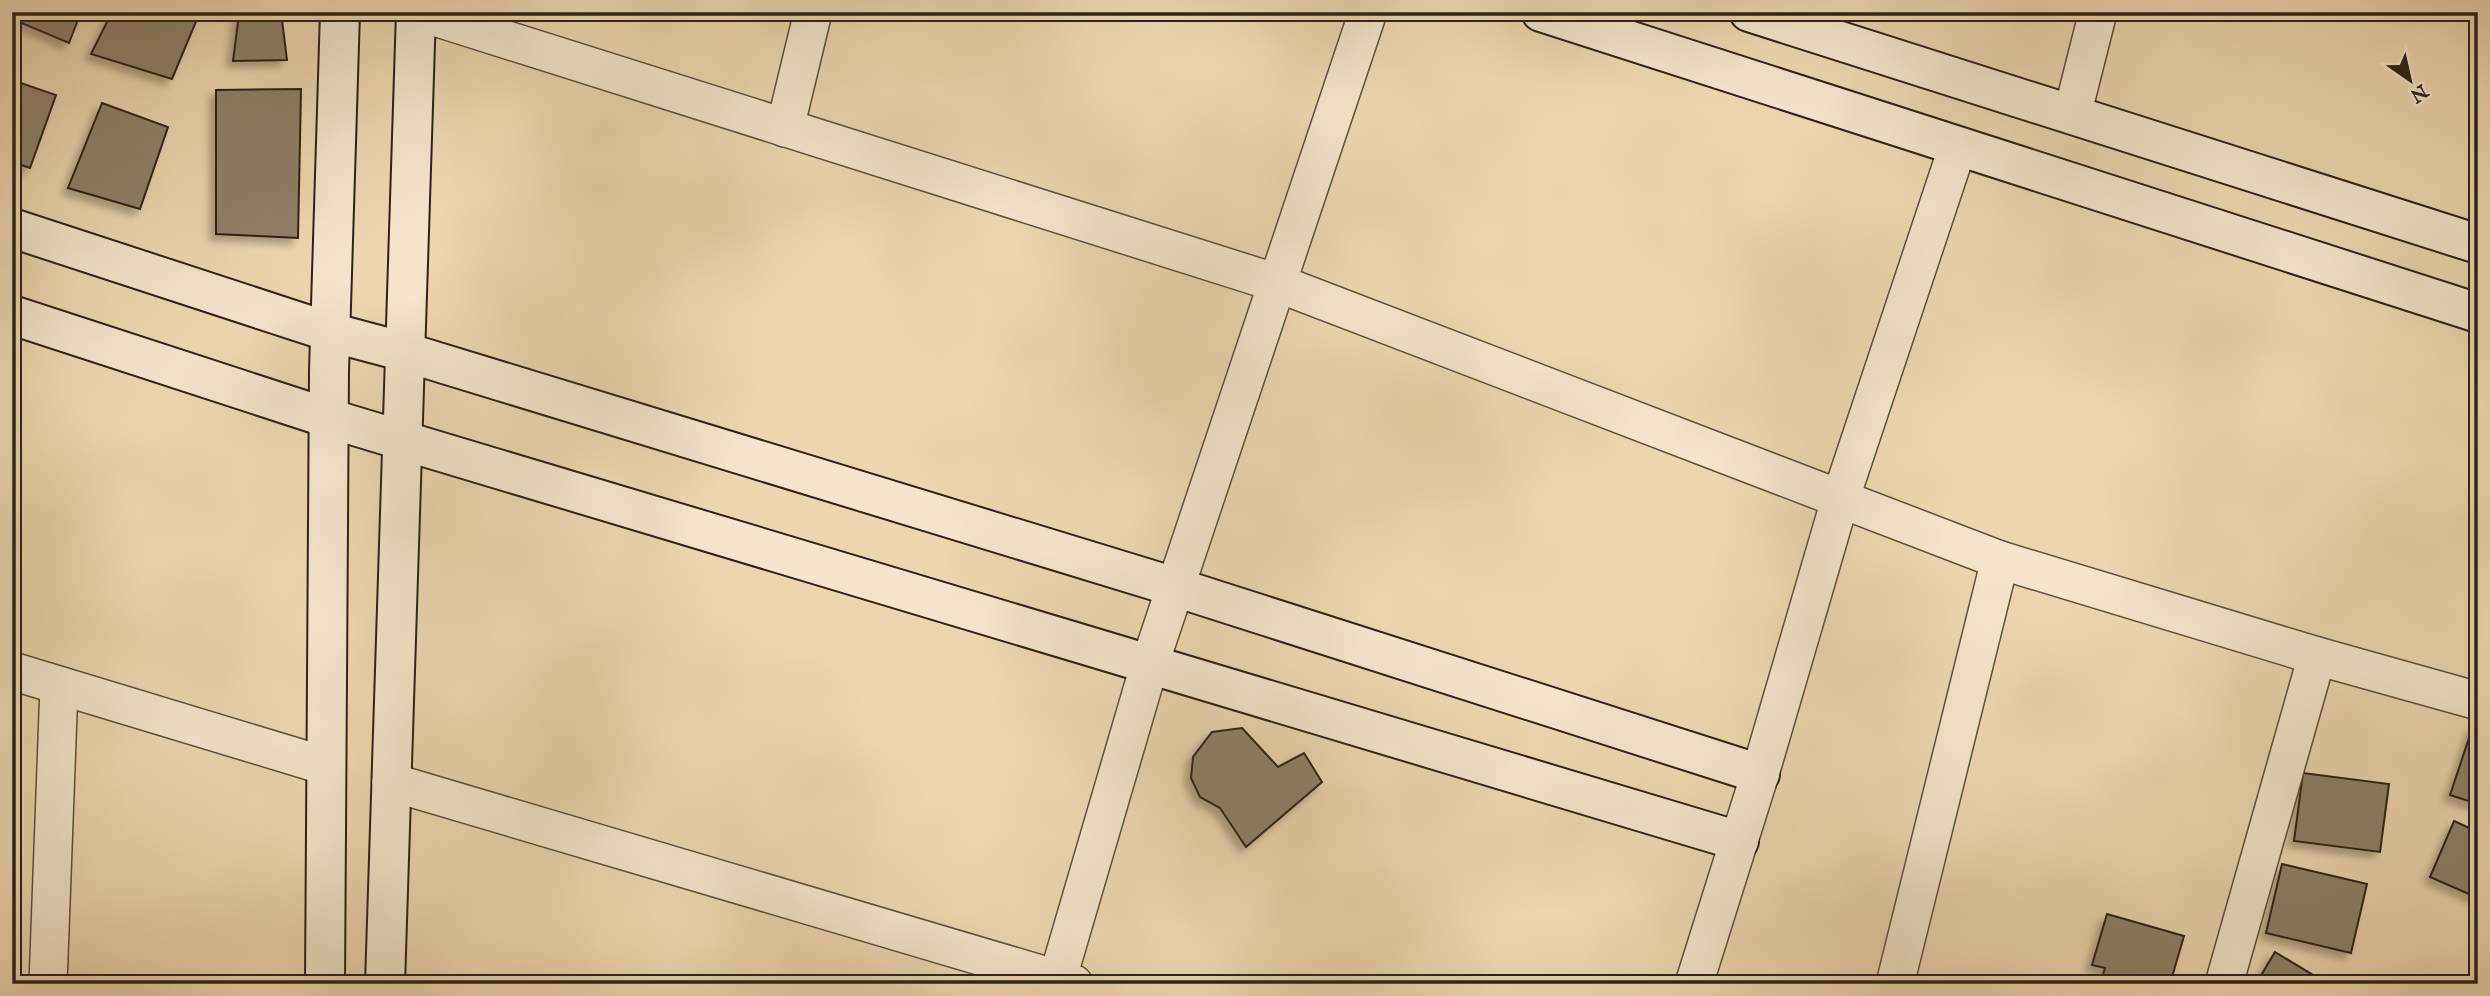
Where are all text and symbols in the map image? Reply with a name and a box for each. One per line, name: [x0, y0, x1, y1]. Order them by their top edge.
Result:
north arrow: [2374, 46, 2444, 116]
text: N: [2404, 77, 2433, 107]

